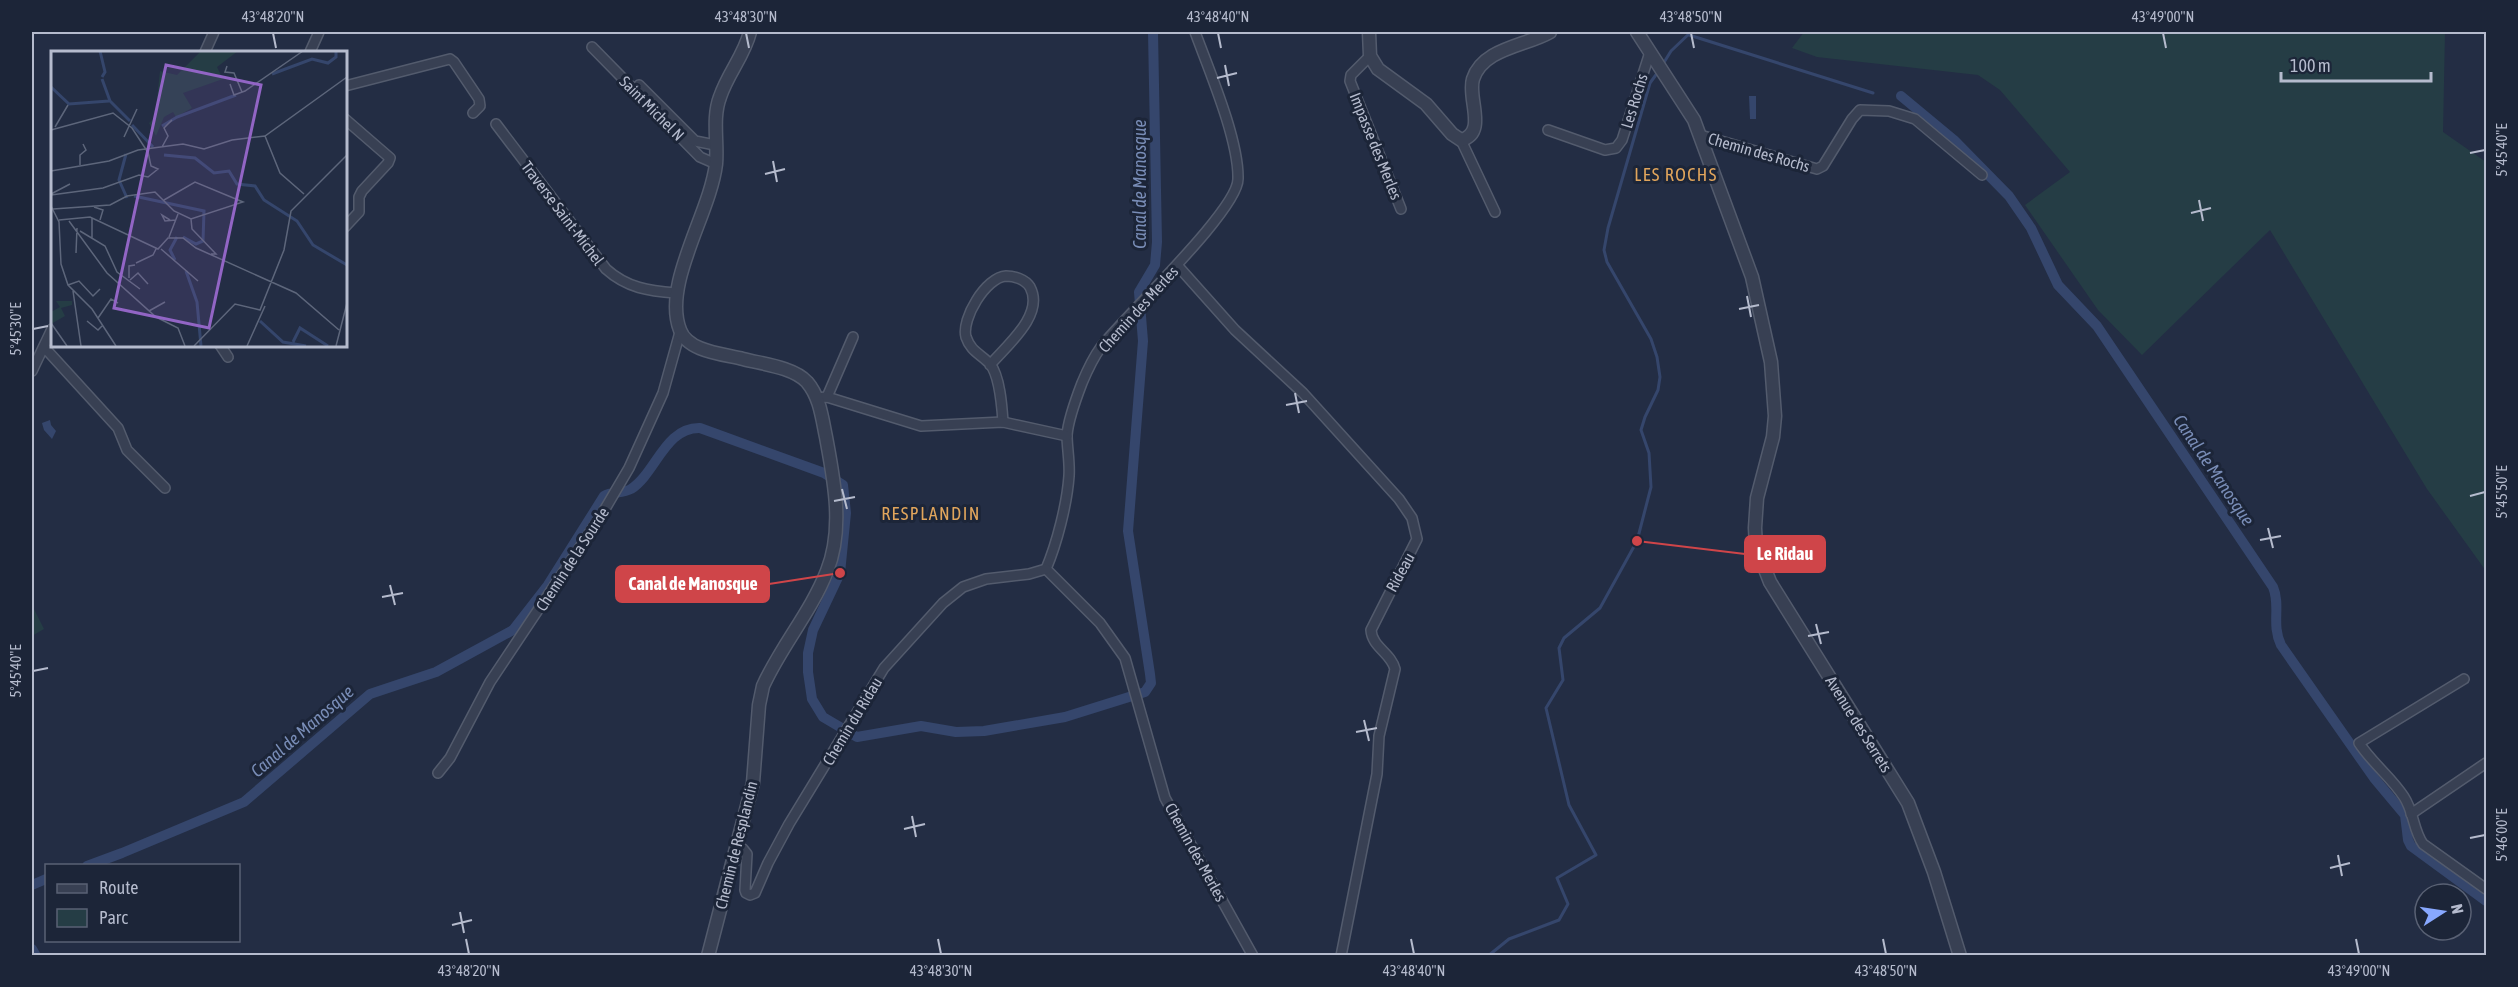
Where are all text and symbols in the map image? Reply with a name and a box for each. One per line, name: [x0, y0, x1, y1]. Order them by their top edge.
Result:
text: 43°48'20"N: [242, 8, 304, 25]
text: 43°48'30"N: [715, 8, 777, 25]
text: 43°48'40"N: [1187, 8, 1249, 25]
text: 43°48'50"N: [1660, 8, 1722, 25]
text: 43°49'00"N: [2132, 8, 2194, 25]
scale bar: [2281, 45, 2431, 83]
inset map: [51, 51, 346, 346]
text: 100 m: [2290, 55, 2331, 76]
street label: Les Rochs: [1617, 71, 1651, 130]
street label: Saint Michel N: [616, 72, 688, 144]
street label: Impasse des Merles: [1345, 90, 1406, 203]
water label: Canal de Manosque: [1129, 119, 1150, 249]
text: 5°45'40"E: [2493, 123, 2510, 177]
street label: Chemin des Rochs: [1706, 129, 1812, 175]
street label: Traverse Saint-Michel: [518, 158, 608, 269]
district label: LES ROCHS: [1634, 164, 1718, 185]
street label: Chemin des Merles: [1095, 262, 1182, 356]
text: 5°45'30"E: [7, 302, 24, 356]
water label: Canal de Manosque: [2169, 411, 2259, 529]
text: 5°45'50"E: [2493, 465, 2510, 519]
district label: RESPLANDIN: [881, 503, 981, 524]
street label: Chemin de la Sourde: [532, 504, 612, 614]
callout: Le Ridau: [1745, 536, 1825, 572]
text: Le Ridau: [1757, 543, 1813, 564]
street label: Rideau: [1382, 549, 1418, 595]
callout: Canal de Manosque: [616, 566, 769, 602]
text: Canal de Manosque: [628, 573, 758, 594]
text: 5°45'40"E: [7, 644, 24, 698]
street label: Avenue des Serrets: [1822, 673, 1896, 776]
street label: Chemin du Ridau: [819, 674, 885, 768]
water label: Canal de Manosque: [246, 681, 358, 781]
street label: Chemin de Resplandin: [711, 779, 762, 911]
street label: Chemin des Merles: [1162, 800, 1231, 905]
text: 5°46'00"E: [2493, 808, 2510, 862]
legend: [45, 864, 240, 942]
text: Route: [99, 877, 138, 898]
north arrow: [2413, 882, 2473, 942]
text: N: [2448, 902, 2467, 915]
text: Parc: [99, 907, 128, 928]
text: 43°48'20"N: [438, 962, 500, 979]
text: 43°48'30"N: [910, 962, 972, 979]
text: 43°48'40"N: [1383, 962, 1445, 979]
text: 43°48'50"N: [1855, 962, 1917, 979]
text: 43°49'00"N: [2328, 962, 2390, 979]

